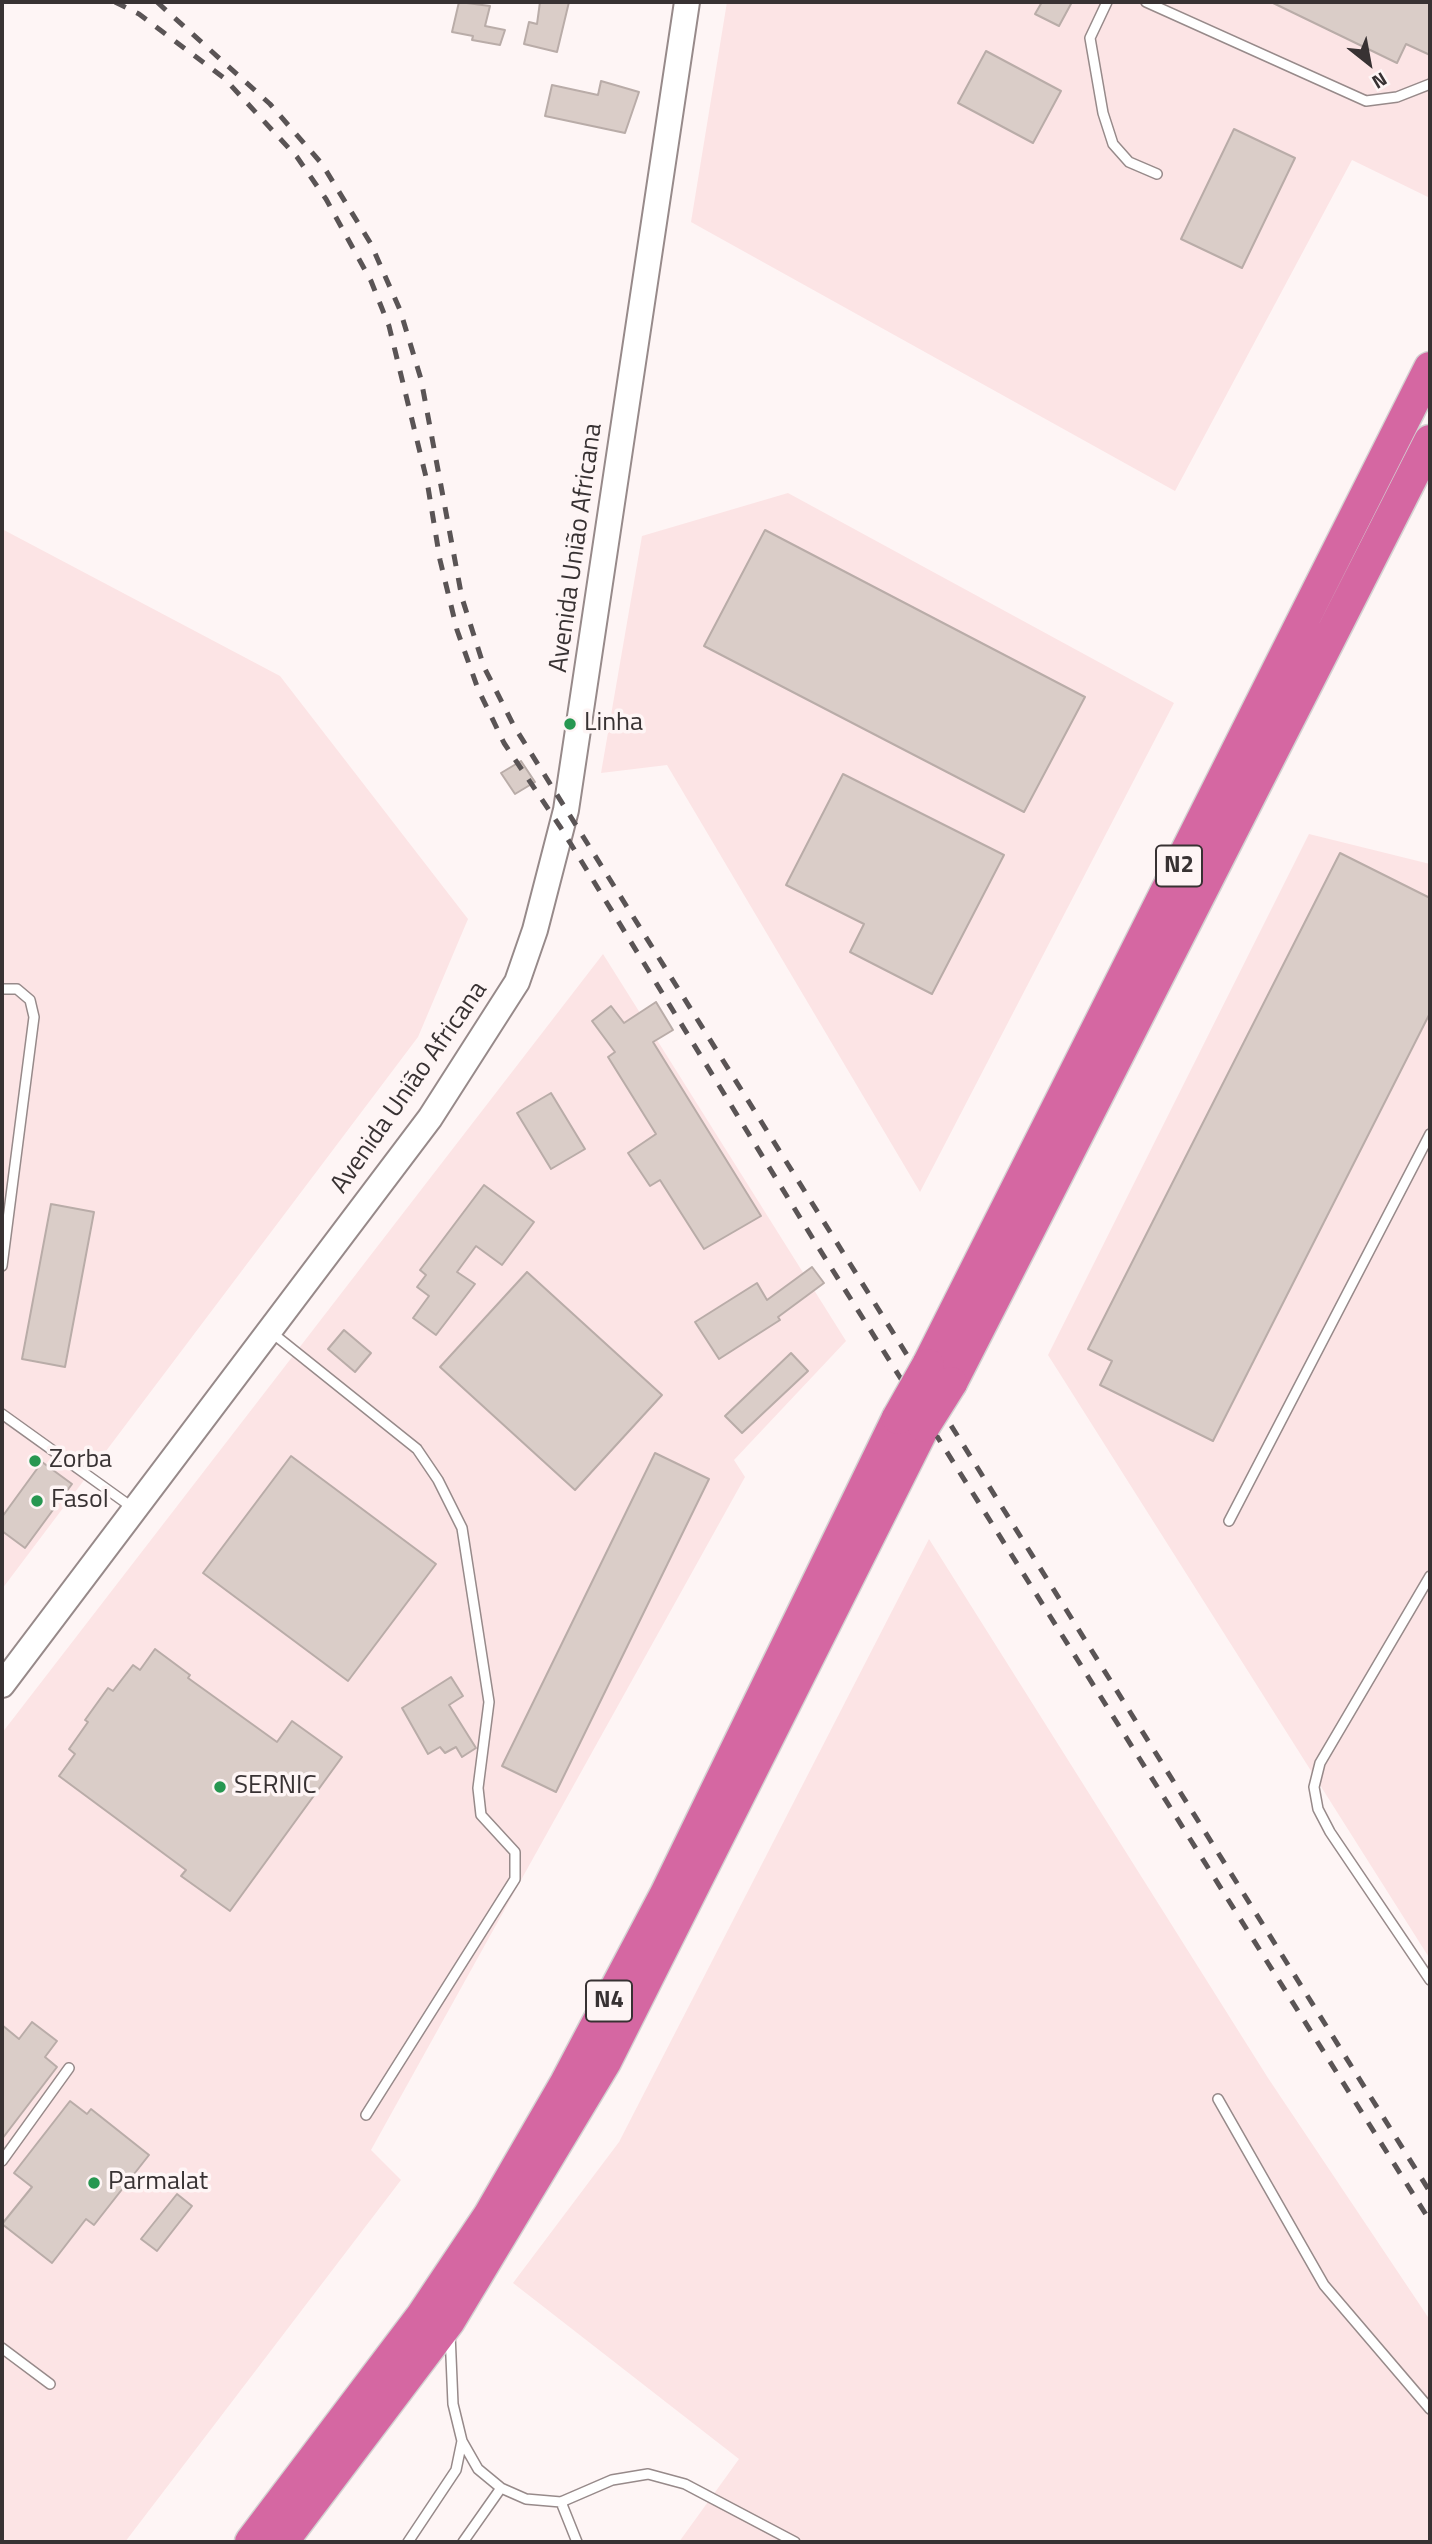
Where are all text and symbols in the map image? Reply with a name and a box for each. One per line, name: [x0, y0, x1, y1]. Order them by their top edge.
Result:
north arrow: [1334, 28, 1404, 98]
text: N: [1367, 66, 1393, 97]
street label: Avenida União Africana: [544, 421, 610, 675]
place label: Linha: [584, 708, 643, 740]
marker: Linha: [562, 716, 578, 732]
road number: N2: [1156, 846, 1202, 886]
street label: Avenida União Africana: [325, 976, 495, 1200]
place label: Zorba: [49, 1445, 112, 1477]
marker: Zorba: [27, 1453, 43, 1469]
place label: Fasol: [51, 1485, 109, 1517]
marker: Fasol: [29, 1493, 45, 1509]
place label: SERNIC: [234, 1771, 317, 1803]
marker: SERNIC: [212, 1779, 228, 1795]
road number: N4: [586, 1980, 632, 2022]
place label: Parmalat: [108, 2167, 208, 2199]
marker: Parmalat: [86, 2175, 102, 2191]

